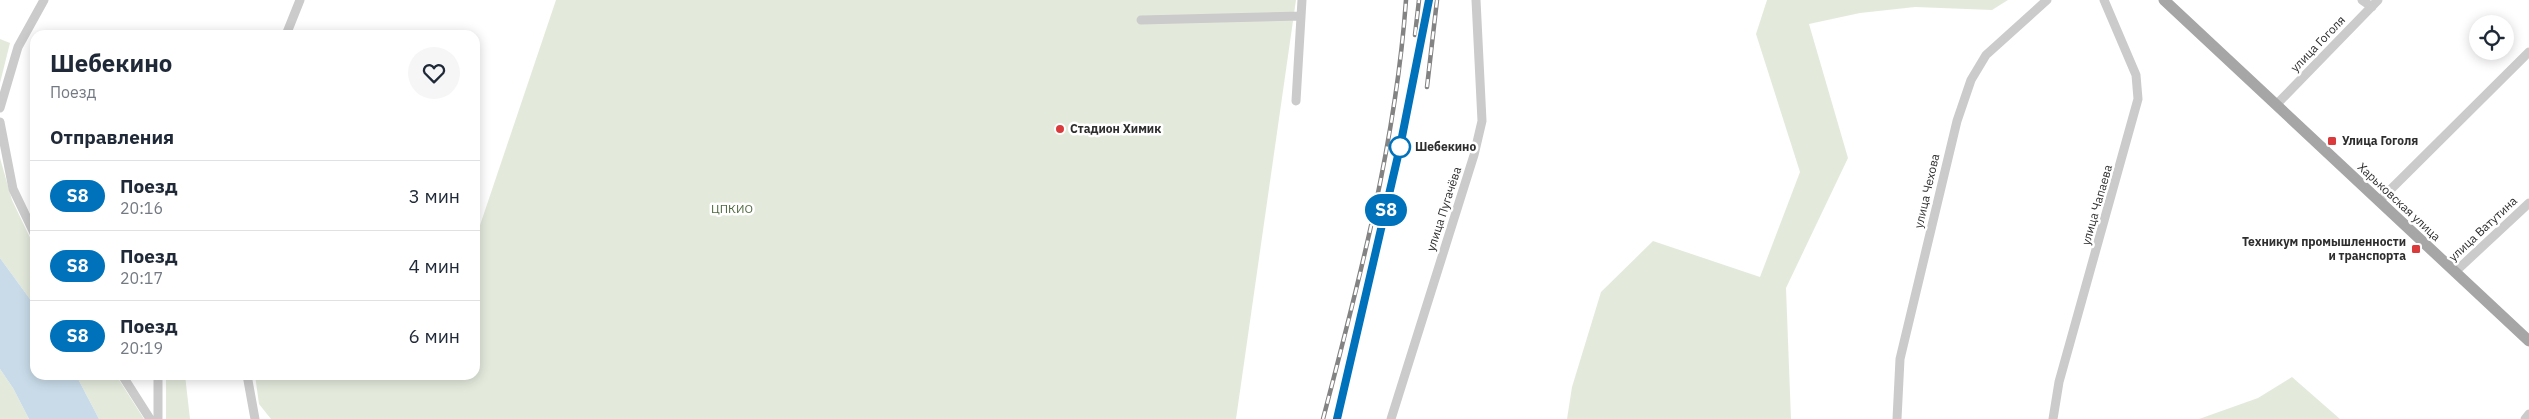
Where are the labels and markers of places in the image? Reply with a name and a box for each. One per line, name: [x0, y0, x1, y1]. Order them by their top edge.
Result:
place label: Стадион Химик: [1070, 121, 1161, 136]
marker: Стадион Химик: [1054, 123, 1066, 135]
place label: Улица Гоголя: [2342, 133, 2418, 148]
marker: Улица Гоголя: [2326, 135, 2338, 147]
marker: Шебекино: [1389, 136, 1411, 158]
place label: Шебекино: [1415, 139, 1476, 154]
place label: Техникум промышленности и транспорта: [2242, 234, 2406, 263]
marker: Техникум промышленности и транспорта: [2410, 243, 2422, 255]

